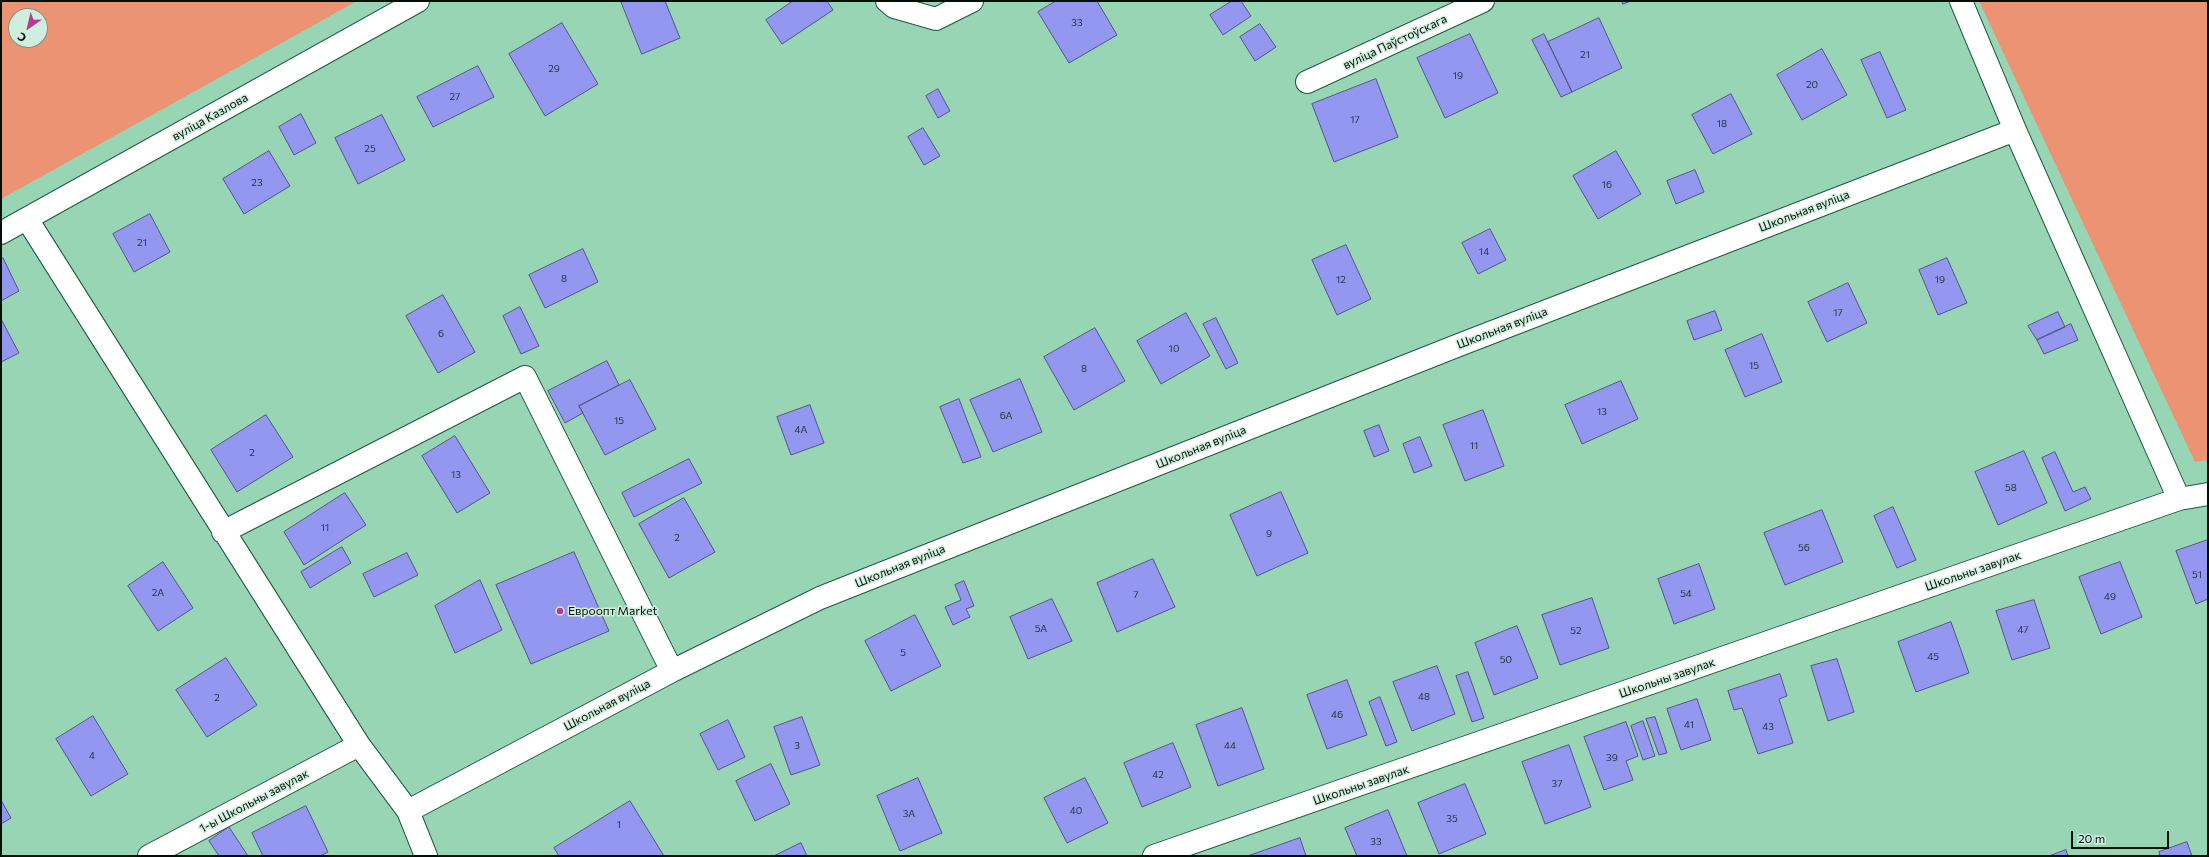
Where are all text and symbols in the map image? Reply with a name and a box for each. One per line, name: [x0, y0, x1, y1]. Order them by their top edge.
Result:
north arrow: [8, 8, 48, 48]
street label: вуліца Паўстоўскага: [1341, 12, 1449, 72]
house number: 33: [1071, 17, 1083, 29]
text: С: [15, 30, 28, 45]
house number: 21: [1580, 49, 1590, 61]
house number: 29: [548, 63, 560, 75]
house number: 19: [1453, 70, 1463, 82]
house number: 20: [1806, 79, 1818, 91]
street label: вуліца Казлова: [170, 90, 250, 144]
house number: 27: [450, 91, 460, 103]
house number: 17: [1350, 114, 1360, 126]
house number: 18: [1717, 118, 1727, 130]
house number: 25: [364, 143, 376, 155]
house number: 23: [251, 177, 263, 189]
house number: 16: [1602, 179, 1612, 191]
street label: Школьная вуліца: [1757, 187, 1851, 235]
house number: 21: [137, 237, 147, 249]
house number: 14: [1479, 246, 1489, 258]
house number: 8: [561, 273, 567, 285]
house number: 12: [1336, 274, 1346, 286]
house number: 19: [1935, 274, 1945, 286]
street label: Школьная вуліца: [1455, 304, 1549, 352]
house number: 17: [1833, 307, 1843, 319]
house number: 6: [438, 328, 444, 340]
house number: 10: [1169, 343, 1179, 355]
house number: 15: [1749, 360, 1759, 372]
house number: 8: [1081, 363, 1087, 375]
house number: 13: [1597, 406, 1607, 418]
house number: 6А: [1000, 410, 1012, 422]
house number: 15: [614, 415, 624, 427]
street label: Школьная вуліца: [1154, 422, 1248, 472]
house number: 4А: [795, 424, 807, 436]
house number: 11: [1470, 440, 1478, 452]
house number: 2: [249, 447, 255, 459]
house number: 13: [451, 469, 461, 481]
house number: 58: [2005, 482, 2017, 494]
house number: 11: [321, 522, 329, 534]
house number: 9: [1266, 528, 1272, 540]
house number: 2: [674, 532, 680, 544]
street label: Школьная вуліца: [853, 541, 947, 591]
house number: 56: [1798, 542, 1810, 554]
street label: Школьны завулак: [1923, 548, 2023, 594]
house number: 51: [2192, 569, 2202, 581]
house number: 2А: [152, 587, 164, 599]
house number: 54: [1680, 588, 1692, 600]
house number: 7: [1133, 589, 1139, 601]
house number: 49: [2104, 591, 2116, 603]
place label: Евроопт Market: [568, 604, 657, 618]
marker: Евроопт Market: [555, 606, 565, 616]
house number: 5А: [1035, 623, 1047, 635]
house number: 47: [2017, 624, 2029, 636]
house number: 52: [1570, 625, 1582, 637]
house number: 5: [900, 647, 906, 659]
house number: 45: [1927, 651, 1939, 663]
house number: 50: [1500, 654, 1512, 666]
street label: Школьны завулак: [1617, 655, 1717, 701]
street label: Школьная вуліца: [561, 676, 653, 734]
house number: 48: [1418, 691, 1430, 703]
house number: 2: [214, 692, 220, 704]
house number: 46: [1331, 709, 1343, 721]
house number: 41: [1684, 719, 1694, 731]
house number: 43: [1762, 721, 1774, 733]
house number: 3: [794, 740, 800, 752]
house number: 44: [1224, 740, 1236, 752]
house number: 4: [89, 750, 95, 762]
house number: 39: [1606, 752, 1618, 764]
street label: Школьны завулак: [1311, 762, 1411, 808]
street label: 1-ы Школьны завулак: [197, 766, 311, 836]
house number: 42: [1152, 769, 1164, 781]
house number: 37: [1552, 778, 1562, 790]
house number: 40: [1070, 805, 1082, 817]
house number: 3А: [903, 808, 915, 820]
house number: 35: [1446, 813, 1458, 825]
house number: 1: [617, 819, 621, 831]
scale bar: [2073, 823, 2171, 849]
text: 20 m: [2078, 831, 2105, 845]
house number: 33: [1370, 836, 1382, 848]

